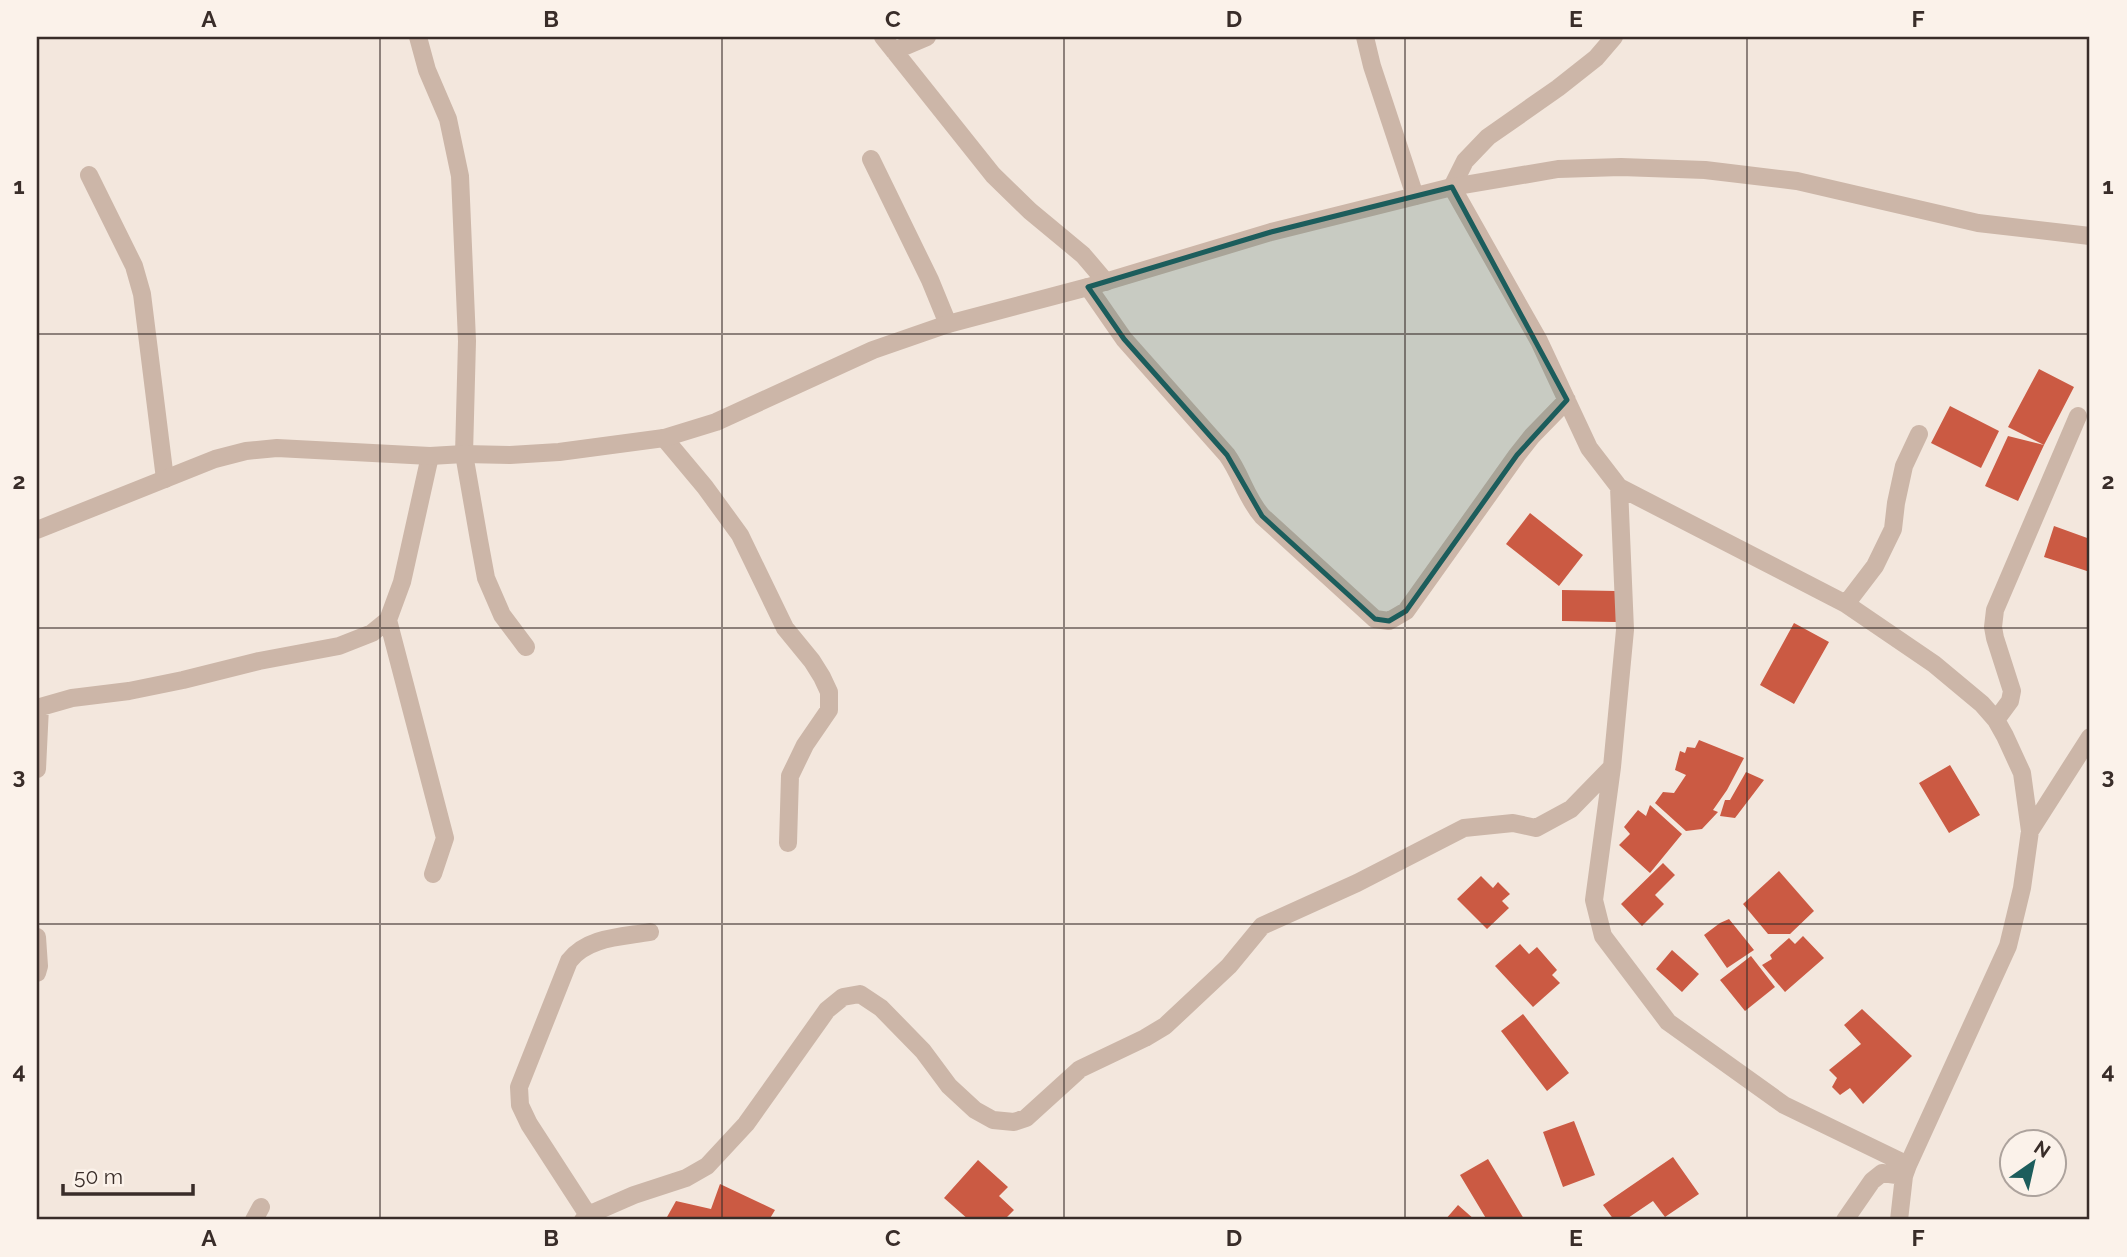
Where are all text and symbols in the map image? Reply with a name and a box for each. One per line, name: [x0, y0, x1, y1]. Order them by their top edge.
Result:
text: A: [201, 5, 217, 32]
text: B: [543, 5, 559, 32]
text: C: [885, 5, 901, 32]
text: D: [1226, 5, 1242, 32]
text: E: [1569, 5, 1583, 32]
text: F: [1911, 5, 1925, 32]
text: 1: [13, 172, 25, 199]
text: 1: [2102, 172, 2114, 199]
text: 2: [13, 467, 25, 494]
text: 2: [2102, 467, 2114, 494]
text: 3: [13, 762, 25, 789]
text: 3: [2102, 762, 2114, 789]
text: 4: [12, 1057, 26, 1084]
text: 4: [2101, 1057, 2115, 1084]
north arrow: [1997, 1128, 2068, 1198]
text: N: [2030, 1136, 2055, 1162]
scale bar: [63, 1152, 192, 1196]
text: 50 m: [74, 1164, 123, 1189]
text: A: [201, 1224, 217, 1251]
text: B: [543, 1224, 559, 1251]
text: C: [885, 1224, 901, 1251]
text: D: [1226, 1224, 1242, 1251]
text: E: [1569, 1224, 1583, 1251]
text: F: [1911, 1224, 1925, 1251]

